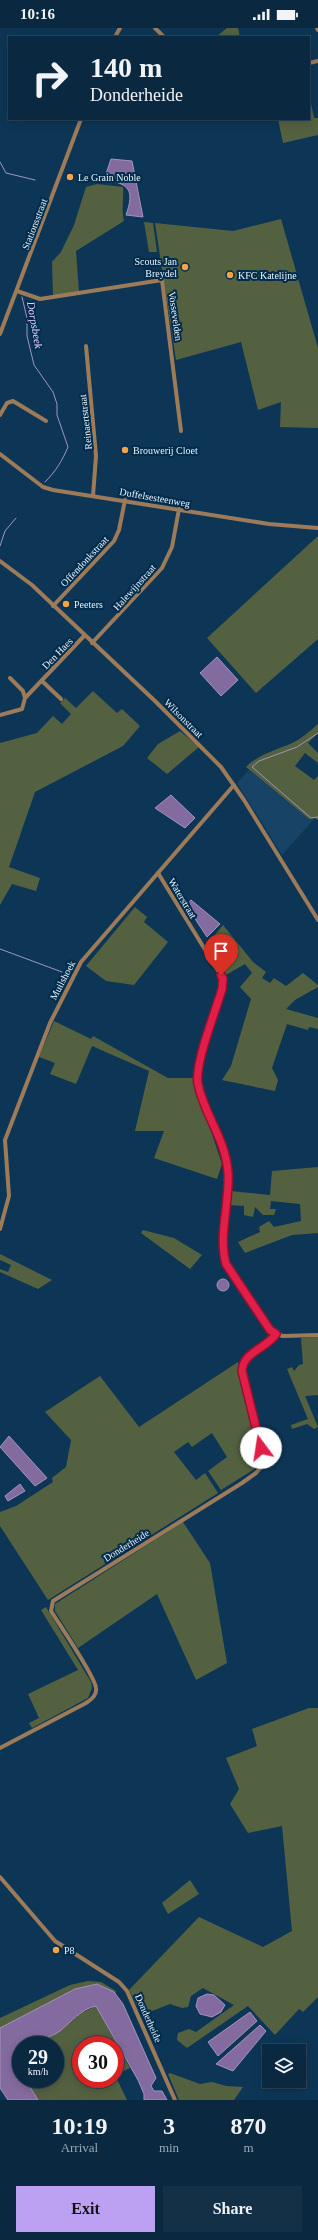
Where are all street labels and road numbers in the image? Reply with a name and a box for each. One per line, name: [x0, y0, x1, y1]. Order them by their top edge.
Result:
street label: Stationsstraat: [20, 197, 49, 251]
street label: Vossevelden: [167, 291, 184, 341]
street label: Reinaertstraat: [77, 394, 94, 450]
street label: Duffelsesteenweg: [119, 486, 191, 509]
street label: Offendonkstraat: [58, 534, 111, 589]
street label: Halewijnstraat: [111, 562, 158, 613]
street label: Den Haes: [40, 635, 75, 671]
street label: Wilsonstraat: [162, 697, 205, 740]
street label: Waterstraat: [166, 876, 199, 921]
street label: Muilshoek: [48, 959, 77, 1002]
street label: Donderheide: [101, 1527, 152, 1564]
street label: Donderheide: [133, 1992, 164, 2045]

